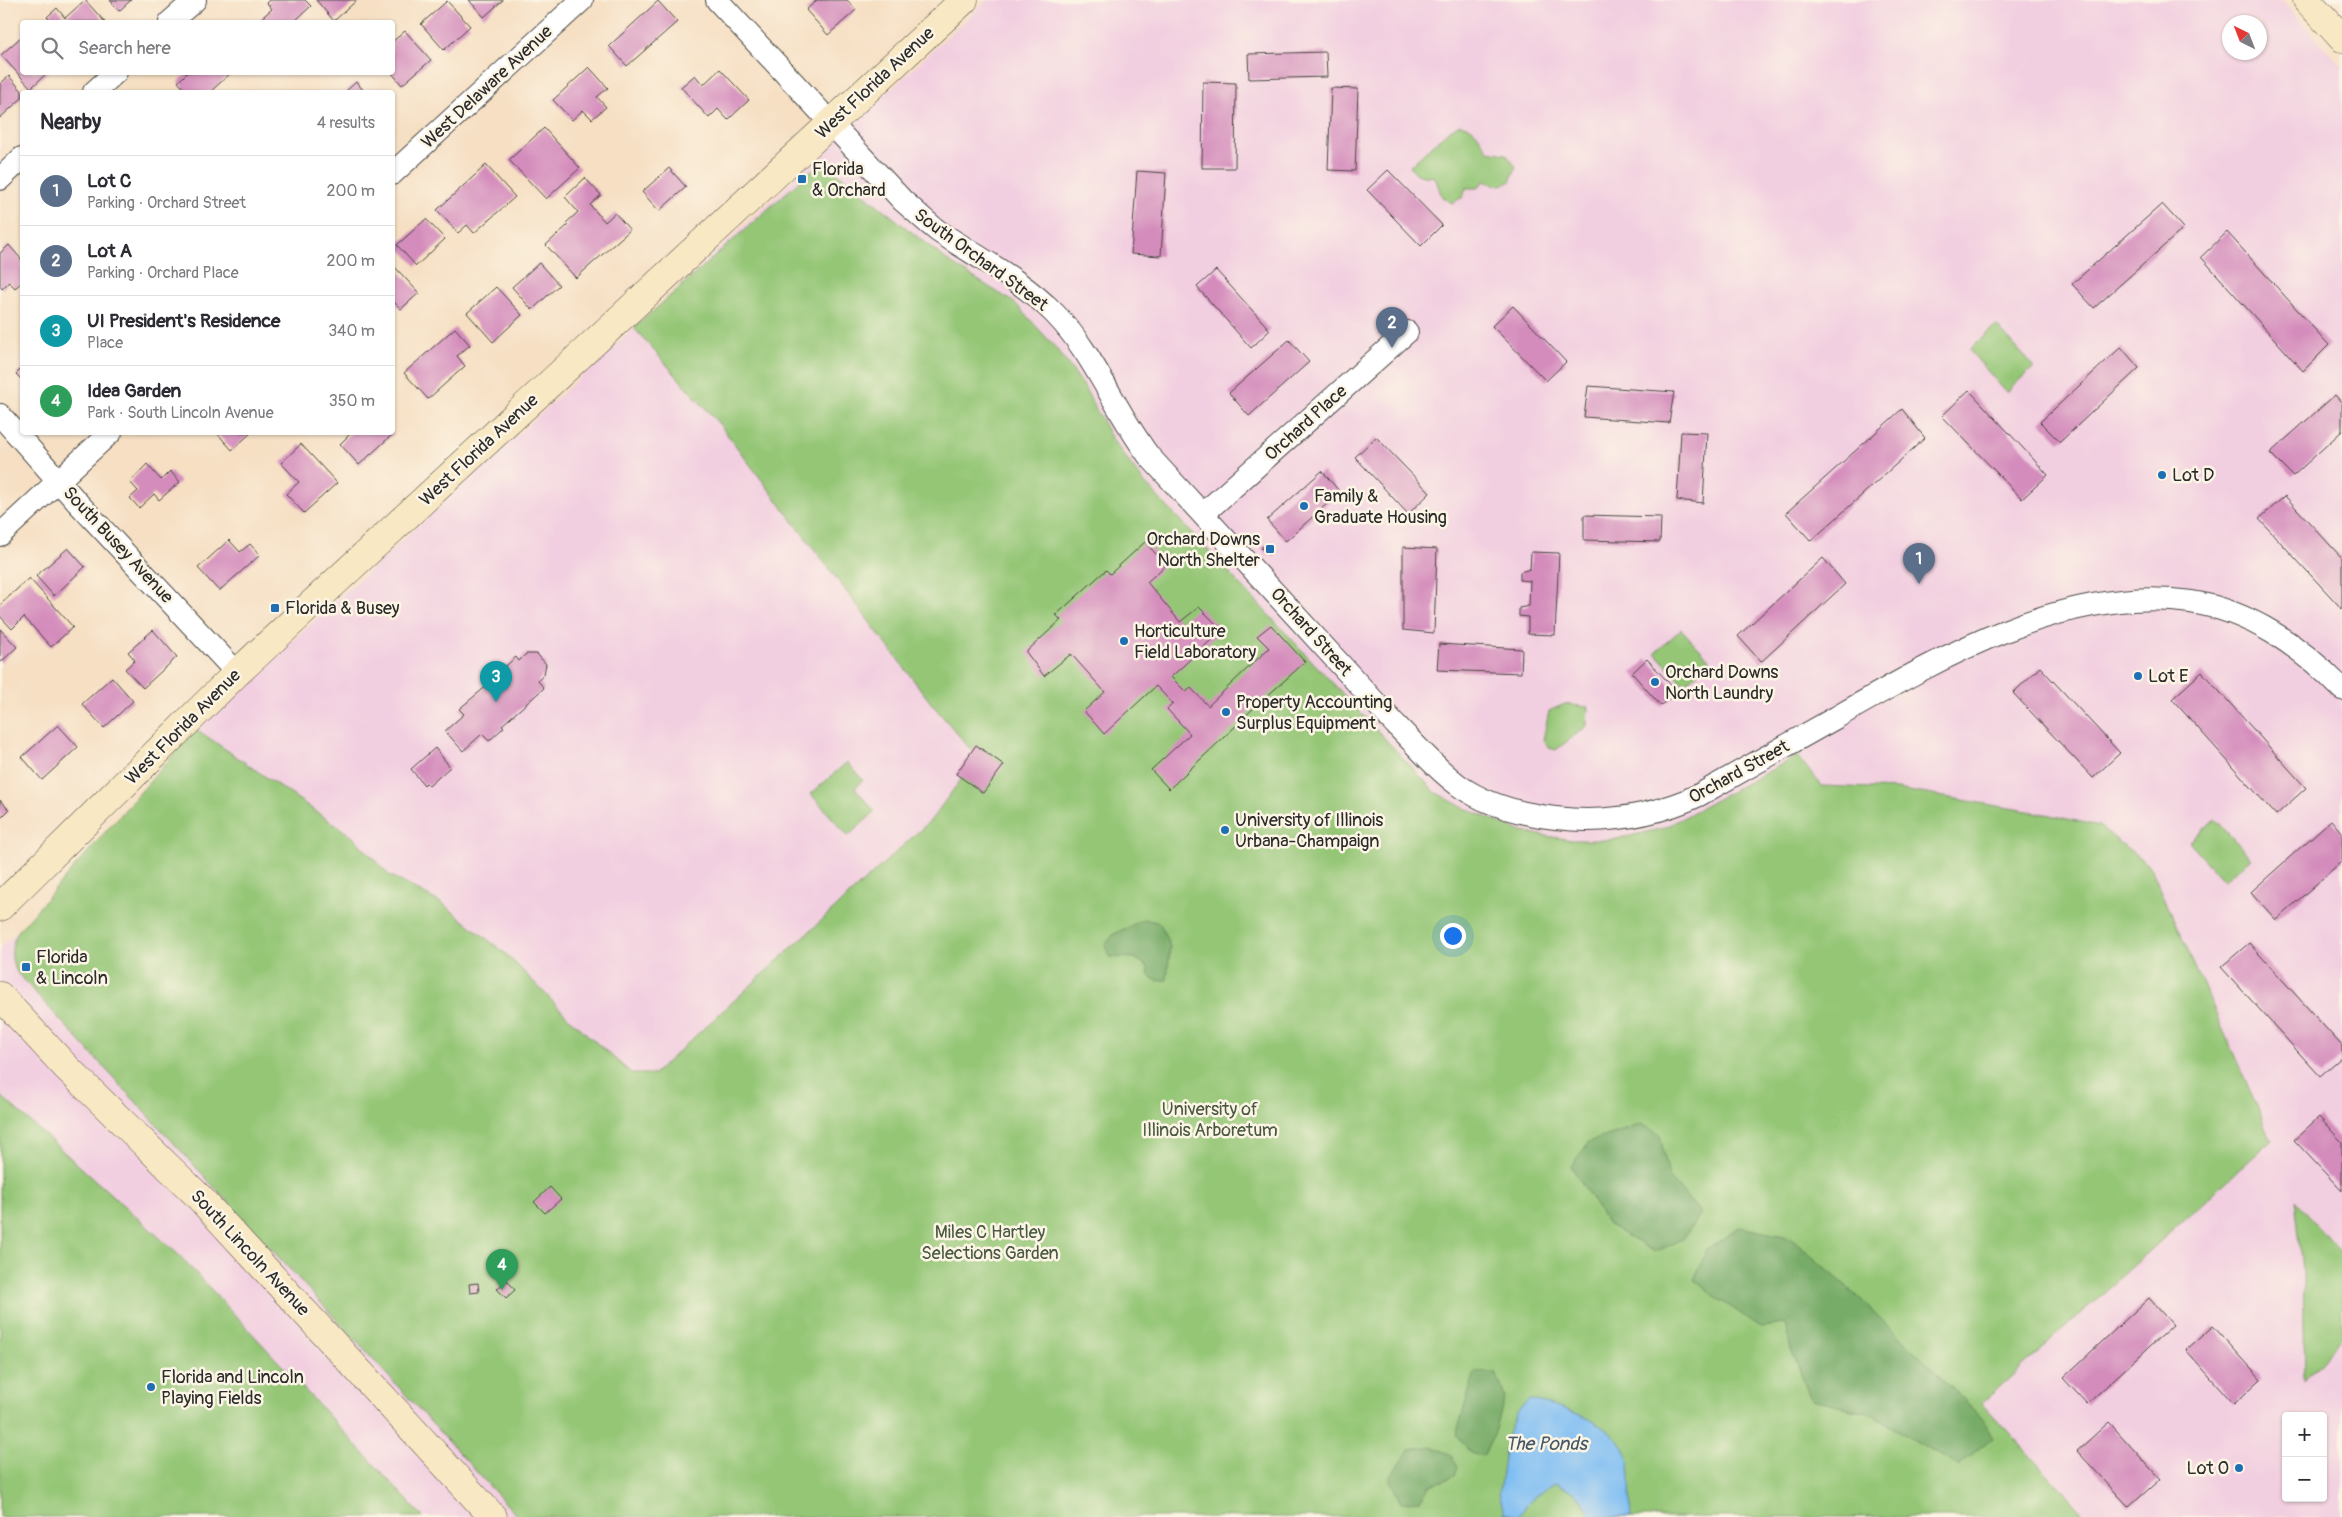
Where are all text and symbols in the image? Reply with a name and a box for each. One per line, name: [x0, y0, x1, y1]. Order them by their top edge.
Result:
north arrow: [2222, 15, 2267, 60]
search box: [20, 20, 395, 75]
street label: West Delaware Avenue: [417, 20, 557, 154]
street label: West Florida Avenue: [811, 22, 939, 144]
icon: search: [38, 34, 66, 62]
text: Search here: [78, 36, 171, 60]
text: Nearby: [40, 109, 101, 136]
text: 4 results: [317, 113, 375, 133]
place label: Florida & Orchard: [812, 158, 886, 202]
text: Lot C: [87, 169, 131, 193]
marker: Florida & Orchard: [796, 173, 808, 185]
text: 1: [53, 181, 59, 201]
text: 200 m: [327, 181, 375, 201]
text: Parking · Orchard Street: [87, 193, 246, 213]
street label: South Orchard Street: [909, 204, 1053, 317]
text: Lot A: [87, 239, 132, 263]
text: 2: [52, 251, 60, 271]
text: 200 m: [327, 251, 375, 271]
text: Parking · Orchard Place: [87, 263, 239, 283]
pin: 2: [1376, 307, 1408, 348]
text: UI President's Residence: [87, 309, 280, 333]
text: 3: [52, 321, 60, 341]
text: 340 m: [328, 321, 375, 341]
text: Place: [87, 333, 123, 353]
text: Idea Garden: [87, 379, 181, 403]
street label: Orchard Place: [1260, 380, 1352, 466]
street label: West Florida Avenue: [415, 389, 543, 511]
text: 4: [51, 391, 61, 411]
text: 350 m: [329, 391, 375, 411]
text: Park · South Lincoln Avenue: [87, 403, 274, 423]
place label: Lot D: [2172, 464, 2214, 487]
marker: Lot D: [2156, 469, 2168, 481]
street label: South Busey Avenue: [58, 482, 178, 608]
place label: Family & Graduate Housing: [1314, 485, 1447, 529]
marker: Family & Graduate Housing: [1298, 500, 1310, 512]
place label: Orchard Downs North Shelter: [1147, 528, 1261, 572]
marker: Orchard Downs North Shelter: [1264, 543, 1276, 555]
pin: 1: [1903, 543, 1935, 584]
street label: Orchard Street: [1265, 583, 1357, 682]
place label: Florida & Busey: [285, 597, 400, 620]
marker: Florida & Busey: [269, 602, 281, 614]
place label: Horticulture Field Laboratory: [1134, 620, 1257, 664]
marker: Horticulture Field Laboratory: [1118, 635, 1130, 647]
pin: 3: [480, 661, 512, 702]
place label: Orchard Downs North Laundry: [1665, 661, 1778, 705]
street label: West Florida Avenue: [120, 664, 246, 790]
place label: Lot E: [2148, 665, 2188, 688]
marker: Lot E: [2132, 670, 2144, 682]
marker: Orchard Downs North Laundry: [1649, 676, 1661, 688]
place label: Property Accounting Surplus Equipment: [1236, 691, 1392, 735]
marker: Property Accounting Surplus Equipment: [1220, 706, 1232, 718]
street label: Orchard Street: [1685, 735, 1794, 809]
place label: University of Illinois Urbana-Champaign: [1235, 809, 1383, 853]
marker: University of Illinois Urbana-Champaign: [1219, 824, 1231, 836]
your location: [1440, 923, 1466, 949]
place label: Florida & Lincoln: [36, 946, 108, 990]
marker: Florida & Lincoln: [20, 961, 32, 973]
park label: University of Illinois Arboretum: [1142, 1098, 1278, 1142]
street label: South Lincoln Avenue: [185, 1185, 315, 1321]
park label: Miles C Hartley Selections Garden: [921, 1221, 1059, 1265]
pin: 4: [486, 1249, 518, 1290]
place label: Florida and Lincoln Playing Fields: [161, 1366, 304, 1410]
marker: Florida and Lincoln Playing Fields: [145, 1381, 157, 1393]
map controls: [2282, 1412, 2327, 1502]
button: +: [2282, 1412, 2327, 1457]
water label: The Ponds: [1505, 1432, 1590, 1456]
place label: Lot O: [2187, 1457, 2229, 1480]
button: −: [2282, 1457, 2327, 1502]
marker: Lot O: [2233, 1462, 2245, 1474]

